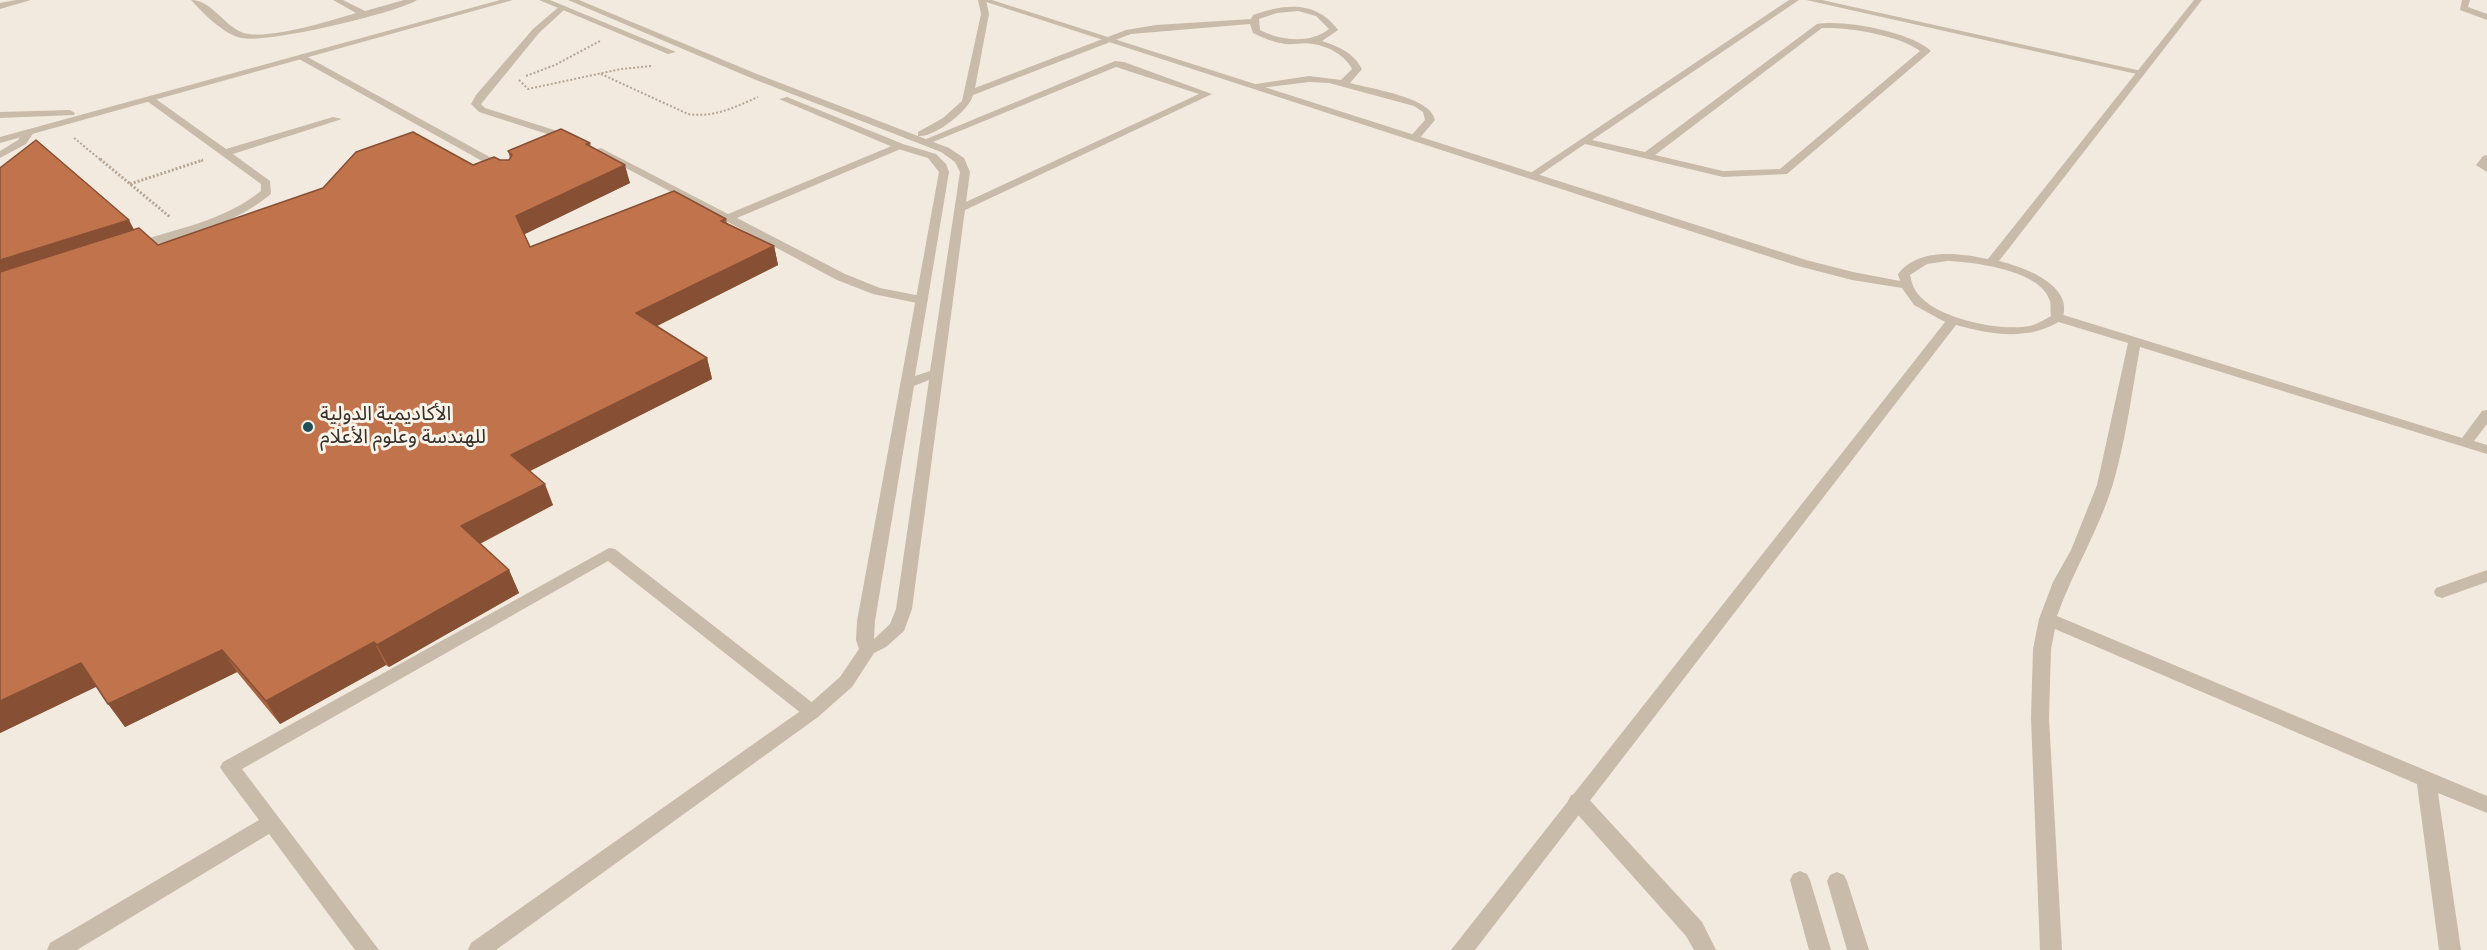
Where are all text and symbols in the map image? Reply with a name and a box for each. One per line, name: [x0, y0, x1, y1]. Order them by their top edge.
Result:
place label: الأكاديمية الدولية للهندسة وعلوم الأعلام: [320, 404, 486, 451]
marker: الأكاديمية الدولية للهندسة وعلوم الأعلام: [301, 420, 315, 434]

